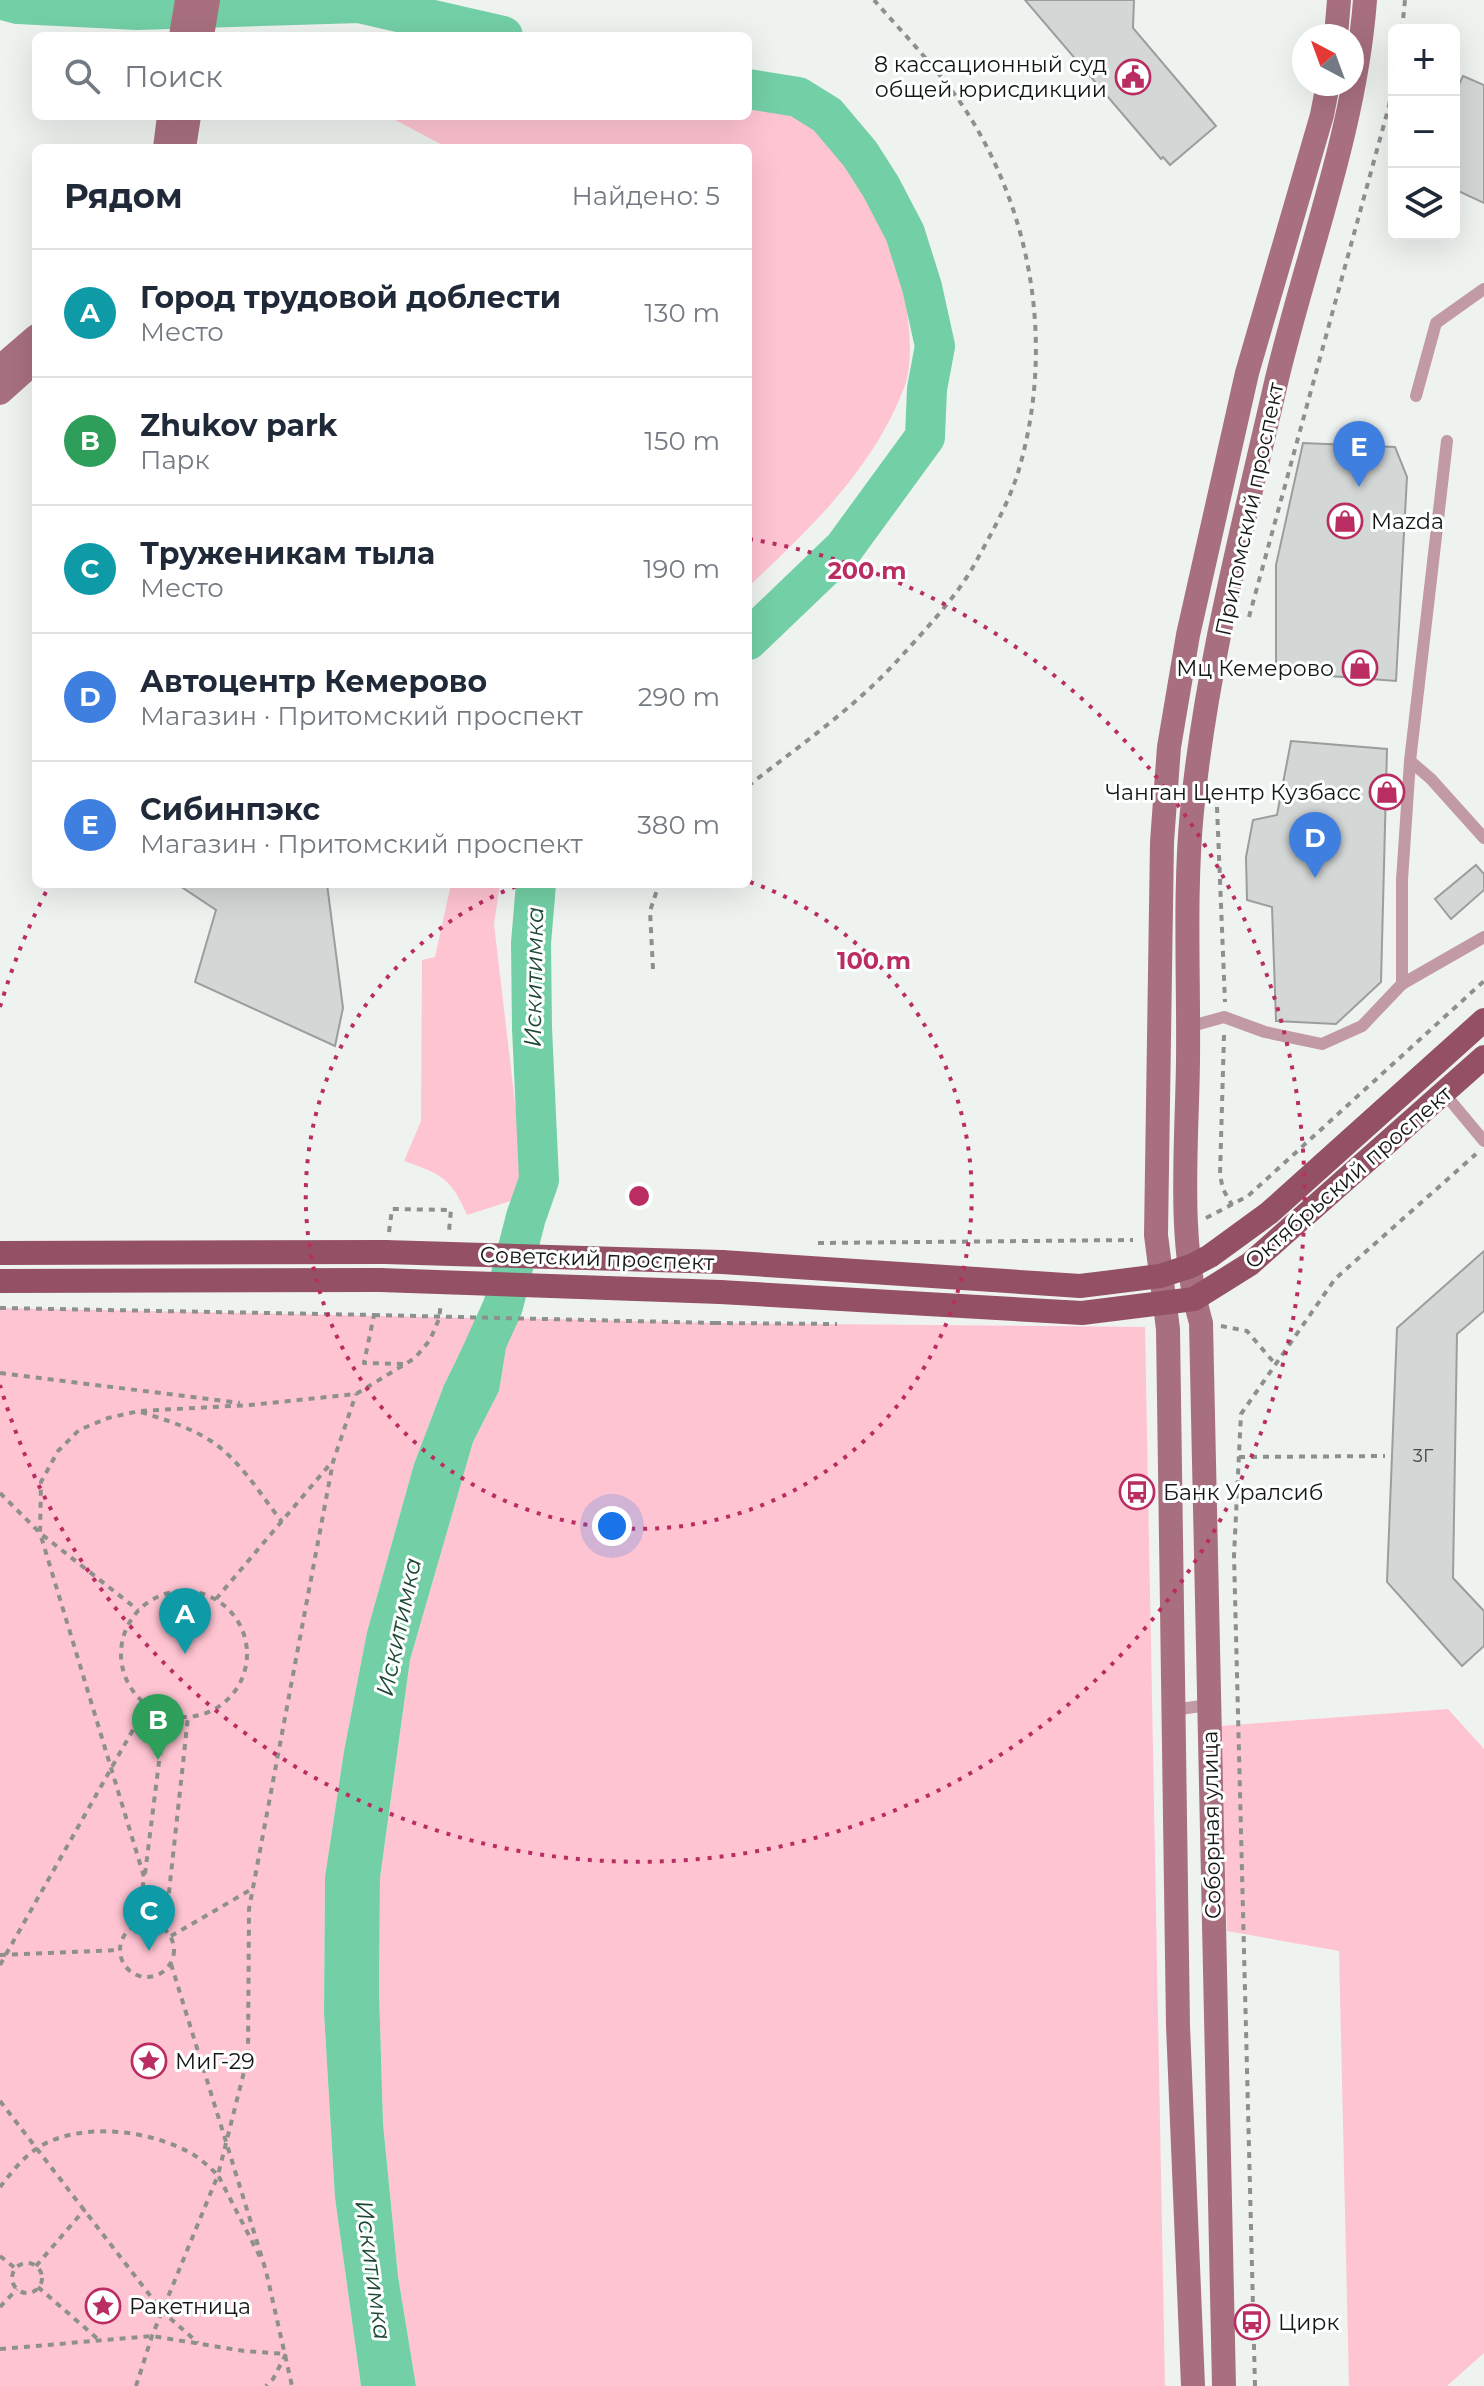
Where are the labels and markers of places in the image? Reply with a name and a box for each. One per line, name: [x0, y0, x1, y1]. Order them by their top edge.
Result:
place label: 8 кассационный суд общей юрисдикции: [874, 51, 1107, 103]
public building icon: 8 кассационный суд общей юрисдикции: [1114, 58, 1152, 96]
pin: E: [1333, 421, 1385, 487]
shop icon: Mazda: [1326, 502, 1364, 540]
place label: Mazda: [1371, 508, 1444, 535]
shop icon: Мц Кемерово: [1341, 649, 1379, 687]
place label: Мц Кемерово: [1176, 655, 1334, 682]
shop icon: Чанган Центр Кузбасс: [1368, 773, 1406, 811]
place label: Чанган Центр Кузбасс: [1105, 779, 1361, 806]
pin: D: [1289, 812, 1341, 878]
centre of rings: [625, 1182, 653, 1210]
bus stop icon: Банк Уралсиб: [1118, 1473, 1156, 1511]
place label: Банк Уралсиб: [1163, 1479, 1323, 1506]
pin: A: [159, 1588, 211, 1654]
pin: B: [132, 1694, 184, 1760]
pin: C: [123, 1885, 175, 1951]
place icon: МиГ-29: [130, 2042, 168, 2080]
place label: МиГ-29: [175, 2048, 255, 2075]
place icon: Ракетница: [84, 2287, 122, 2325]
place label: Ракетница: [129, 2293, 251, 2320]
bus stop icon: Цирк: [1233, 2303, 1271, 2341]
place label: Цирк: [1278, 2309, 1339, 2336]

